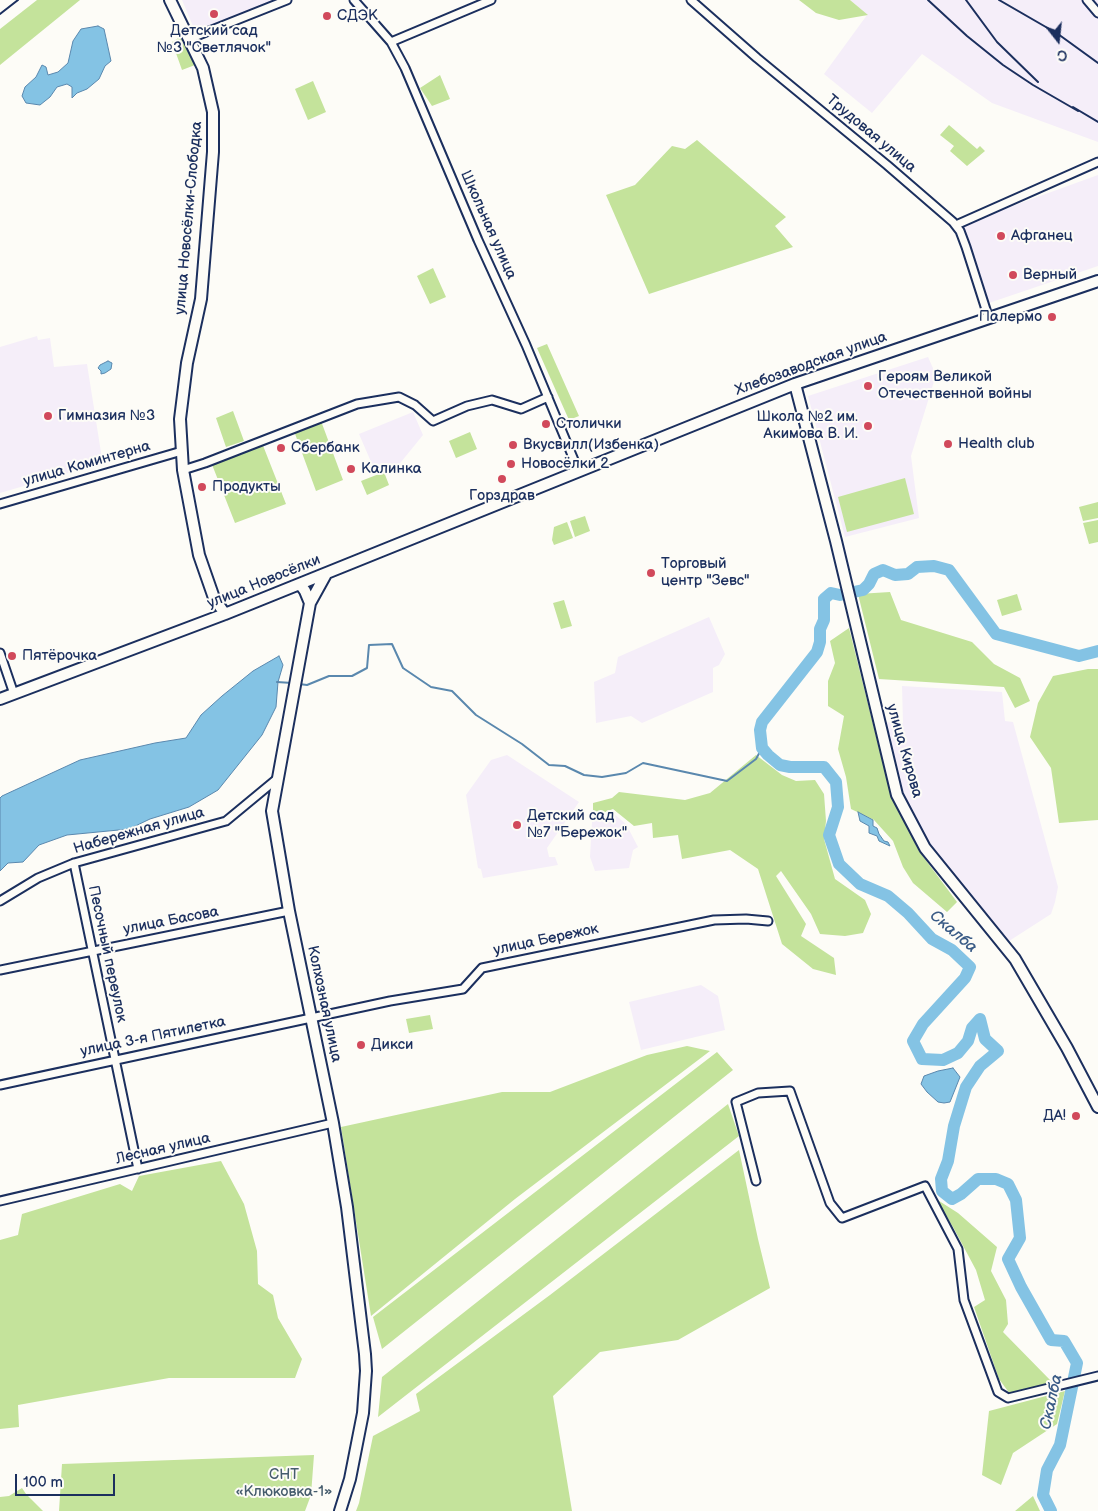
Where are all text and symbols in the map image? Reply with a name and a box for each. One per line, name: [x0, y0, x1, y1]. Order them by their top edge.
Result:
place label: СДЭК: [337, 7, 378, 25]
marker: Детский сад №3 "Светлячок": [208, 8, 220, 20]
marker: СДЭК: [321, 10, 333, 22]
north arrow: [1033, 15, 1083, 65]
place label: Детский сад №3 "Светлячок": [157, 22, 271, 57]
text: С: [1055, 45, 1069, 64]
street label: Трудовая улица: [822, 91, 920, 177]
street label: улица Новосёлки-Слободка: [172, 121, 206, 315]
street label: Школьная улица: [456, 168, 520, 282]
place label: Афганец: [1011, 227, 1073, 245]
marker: Афганец: [995, 230, 1007, 242]
place label: Верный: [1023, 266, 1077, 284]
marker: Верный: [1007, 269, 1019, 281]
place label: Палермо: [979, 308, 1042, 326]
marker: Палермо: [1046, 311, 1058, 323]
street label: Хлебозаводская улица: [733, 328, 889, 400]
place label: Героям Великой Отечественной войны: [878, 368, 1032, 403]
marker: Героям Великой Отечественной войны: [862, 380, 874, 392]
place label: Гимназия №3: [58, 407, 155, 425]
place label: Школа №2 им. Акимова В. И.: [756, 408, 858, 443]
marker: Гимназия №3: [42, 410, 54, 422]
place label: Столички: [556, 415, 622, 433]
marker: Столички: [540, 418, 552, 430]
marker: Школа №2 им. Акимова В. И.: [862, 420, 874, 432]
place label: Health club: [958, 435, 1035, 453]
place label: Вкусвилл(Избенка): [523, 436, 659, 454]
street label: улица Коминтерна: [22, 437, 152, 491]
marker: Health club: [942, 438, 954, 450]
place label: Сбербанк: [291, 439, 360, 457]
marker: Вкусвилл(Избенка): [507, 439, 519, 451]
marker: Сбербанк: [275, 442, 287, 454]
place label: Новосёлки 2: [521, 455, 609, 473]
marker: Новосёлки 2: [505, 458, 517, 470]
place label: Калинка: [361, 460, 422, 478]
marker: Калинка: [345, 463, 357, 475]
marker: Горздрав: [496, 473, 508, 485]
place label: Продукты: [212, 478, 281, 496]
marker: Продукты: [196, 481, 208, 493]
place label: Горздрав: [469, 487, 535, 505]
street label: улица Новосёлки: [205, 551, 323, 613]
place label: Торговый центр "Зевс": [661, 555, 750, 590]
marker: Торговый центр "Зевс": [645, 567, 657, 579]
place label: Пятёрочка: [22, 647, 97, 665]
marker: Пятёрочка: [6, 650, 18, 662]
street label: улица Кирова: [882, 702, 926, 800]
street label: Набережная улица: [72, 804, 206, 858]
place label: Детский сад №7 "Бережок": [527, 807, 627, 842]
marker: Детский сад №7 "Бережок": [511, 819, 523, 831]
street label: Песочный переулок: [84, 884, 130, 1024]
street label: улица Басова: [122, 903, 220, 939]
water label: Скалба: [925, 907, 981, 957]
street label: улица Бережок: [492, 920, 600, 960]
street label: Колхозная улица: [303, 944, 345, 1064]
street label: улица 3-я Пятилетка: [79, 1013, 227, 1061]
place label: Дикси: [371, 1036, 413, 1054]
marker: Дикси: [355, 1039, 367, 1051]
place label: ДА!: [1043, 1107, 1066, 1125]
marker: ДА!: [1070, 1110, 1082, 1122]
street label: Лесная улица: [114, 1129, 212, 1169]
water label: Скалба: [1037, 1373, 1067, 1431]
scale bar: [18, 1464, 118, 1496]
park label: СНТ «Клюковка-1»: [236, 1466, 332, 1501]
text: 100 m: [23, 1473, 63, 1492]

